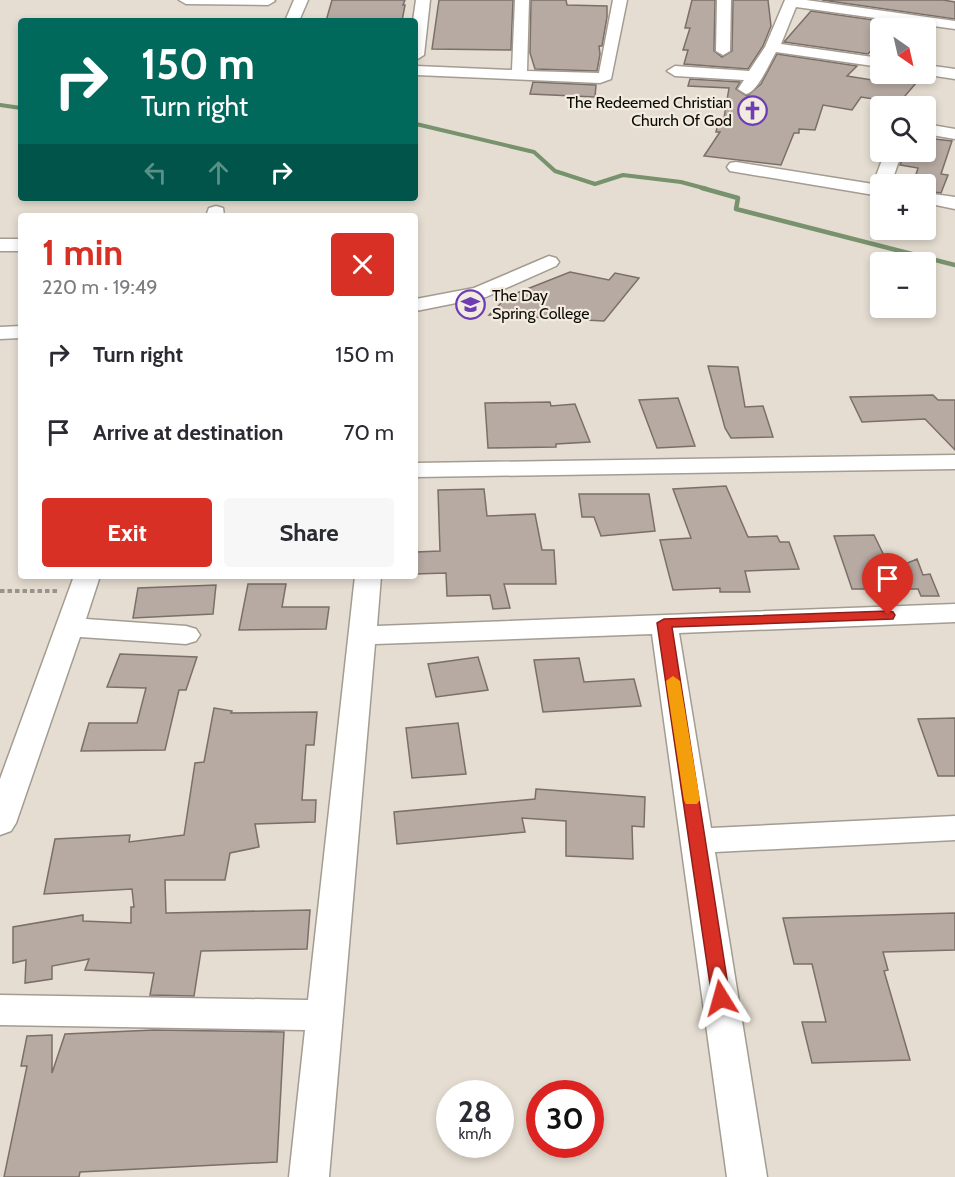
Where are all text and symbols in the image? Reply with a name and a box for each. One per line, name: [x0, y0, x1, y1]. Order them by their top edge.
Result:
north arrow: [870, 18, 936, 84]
map controls: [870, 18, 936, 318]
text: 150 m: [141, 38, 255, 90]
icon: right: [42, 42, 120, 120]
text: Turn right: [141, 90, 248, 123]
place label: The Redeemed Christian Church Of God: [567, 93, 732, 130]
church icon: The Redeemed Christian Church Of God: [737, 95, 769, 127]
button: search: [870, 96, 936, 162]
icon: left: [139, 156, 172, 189]
icon: ahead: [202, 156, 235, 189]
icon: right: [265, 156, 298, 189]
button: +: [870, 174, 936, 240]
text: 1 min: [42, 230, 123, 274]
button: close: [331, 233, 394, 296]
button: −: [870, 252, 936, 318]
text: 220 m · 19:49: [42, 275, 158, 299]
place label: The Day Spring College: [492, 286, 589, 323]
school or university icon: The Day Spring College: [455, 288, 487, 320]
icon: right: [42, 338, 75, 371]
text: Turn right: [93, 341, 183, 368]
text: 150 m: [335, 341, 394, 368]
icon: arrive: [42, 416, 75, 449]
text: Arrive at destination: [93, 419, 283, 446]
text: 70 m: [344, 419, 394, 446]
button: Exit: [42, 498, 212, 567]
button: Share: [224, 498, 394, 567]
pin: [862, 553, 913, 615]
icon: arrive: [871, 562, 904, 595]
position arrow: [689, 966, 753, 1030]
speed limit sign: 30: [526, 1080, 604, 1158]
text: 28: [458, 1093, 492, 1130]
text: km/h: [459, 1125, 491, 1143]

